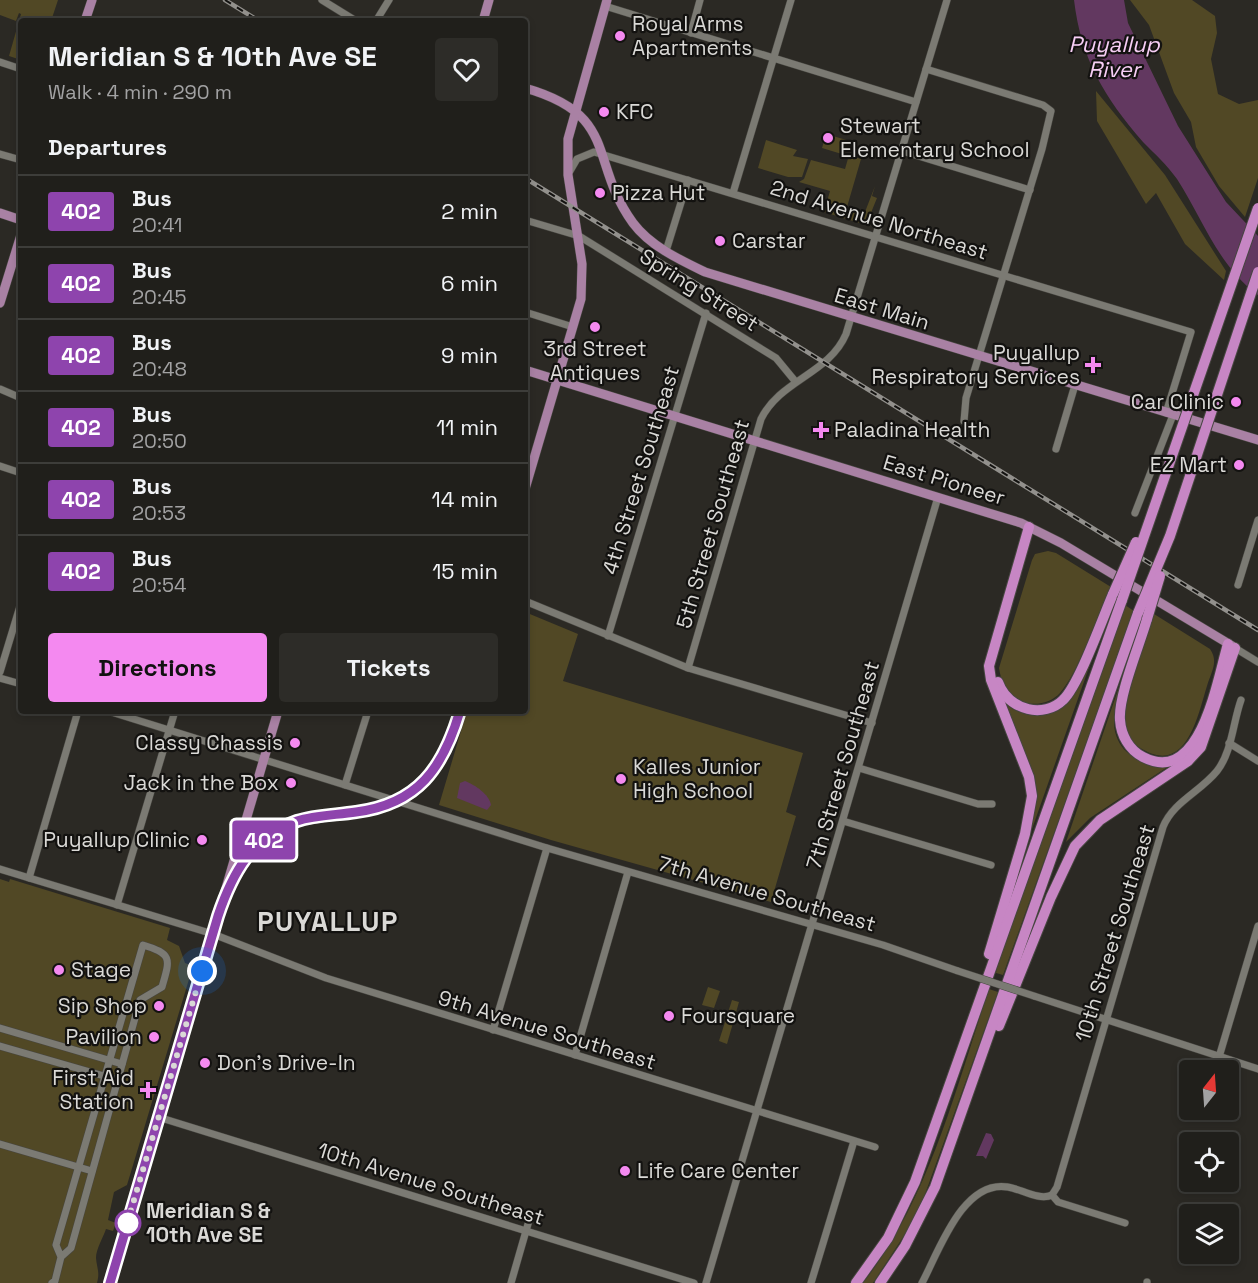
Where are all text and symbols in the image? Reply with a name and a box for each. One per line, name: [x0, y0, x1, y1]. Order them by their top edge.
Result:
place label: Royal Arms Apartments: [632, 10, 752, 61]
marker: Royal Arms Apartments: [613, 29, 627, 43]
water label: Puyallup River: [1068, 30, 1160, 83]
text: Meridian S & 10th Ave SE: [48, 38, 377, 74]
button: heart: [435, 38, 498, 101]
text: Walk · 4 min · 290 m: [48, 79, 232, 105]
place label: KFC: [616, 98, 653, 125]
marker: KFC: [597, 105, 611, 119]
place label: Stewart Elementary School: [840, 112, 1030, 163]
marker: Stewart Elementary School: [821, 131, 835, 145]
text: Departures: [48, 133, 167, 161]
street label: 2nd Avenue Northeast: [767, 174, 991, 265]
place label: Pizza Hut: [612, 179, 705, 206]
text: Bus: [132, 184, 172, 212]
marker: Pizza Hut: [593, 186, 607, 200]
text: 2 min: [441, 197, 498, 225]
text: 402: [61, 198, 101, 225]
text: 20:41: [132, 212, 182, 238]
place label: Carstar: [732, 227, 806, 254]
marker: Carstar: [713, 234, 727, 248]
street label: Spring Street: [635, 242, 764, 337]
text: Bus: [132, 256, 172, 284]
text: 6 min: [441, 269, 498, 297]
text: 402: [61, 270, 101, 297]
street label: East Main: [831, 281, 933, 336]
text: 20:45: [132, 284, 186, 310]
marker: 3rd Street Antiques: [588, 320, 602, 334]
text: Bus: [132, 328, 172, 356]
place label: 3rd Street Antiques: [543, 335, 647, 386]
place label: Puyallup Respiratory Services: [871, 339, 1080, 390]
text: 9 min: [441, 341, 498, 369]
text: 402: [61, 342, 101, 369]
text: 20:48: [132, 356, 187, 382]
marker: Puyallup Respiratory Services: [1084, 356, 1102, 374]
street label: 4th Street Southeast: [596, 362, 685, 577]
place label: Car Clinic: [1131, 388, 1224, 415]
marker: Car Clinic: [1229, 395, 1243, 409]
text: Bus: [132, 400, 172, 428]
text: 11 min: [436, 413, 498, 441]
text: 402: [61, 414, 101, 441]
street label: 5th Street Southeast: [670, 416, 755, 632]
place label: Paladina Health: [834, 416, 990, 443]
marker: Paladina Health: [812, 421, 830, 439]
text: 20:50: [132, 428, 187, 454]
street label: East Pioneer: [880, 448, 1008, 511]
place label: EZ Mart: [1150, 451, 1227, 478]
marker: EZ Mart: [1232, 458, 1246, 472]
text: Bus: [132, 472, 172, 500]
text: 14 min: [432, 485, 498, 513]
text: 402: [61, 486, 101, 513]
text: 20:53: [132, 500, 186, 526]
text: Bus: [132, 544, 172, 572]
text: 15 min: [432, 557, 498, 585]
text: 402: [61, 558, 101, 585]
text: 20:54: [132, 572, 186, 598]
button: Directions: [48, 633, 267, 702]
button: Tickets: [279, 633, 498, 702]
street label: 7th Street Southeast: [800, 658, 885, 872]
place label: Classy Chassis: [135, 729, 283, 756]
marker: Classy Chassis: [288, 736, 302, 750]
place label: Kalles Junior High School: [633, 753, 761, 804]
place label: Jack in the Box: [124, 769, 279, 796]
marker: Kalles Junior High School: [614, 772, 628, 786]
marker: Jack in the Box: [284, 776, 298, 790]
line badge: 402: [230, 820, 298, 860]
street label: 10th Street Southeast: [1069, 821, 1160, 1045]
place label: Puyallup Clinic: [43, 826, 190, 853]
text: 402: [244, 827, 284, 854]
marker: Puyallup Clinic: [195, 833, 209, 847]
street label: 7th Avenue Southeast: [655, 850, 879, 938]
district label: PUYALLUP: [257, 904, 399, 939]
place label: Stage: [71, 956, 131, 983]
your location: [187, 956, 217, 986]
marker: Stage: [52, 963, 66, 977]
street label: 9th Avenue Southeast: [435, 984, 659, 1075]
place label: Sip Shop: [58, 992, 147, 1019]
marker: Sip Shop: [152, 999, 166, 1013]
place label: Foursquare: [681, 1002, 795, 1029]
marker: Foursquare: [662, 1009, 676, 1023]
place label: Pavilion: [65, 1023, 142, 1050]
marker: Pavilion: [147, 1030, 161, 1044]
place label: Don's Drive-In: [217, 1049, 356, 1076]
marker: Don's Drive-In: [198, 1056, 212, 1070]
north arrow: [1179, 1060, 1239, 1120]
map controls: [1179, 1060, 1239, 1264]
place label: First Aid Station: [52, 1064, 134, 1115]
marker: First Aid Station: [139, 1081, 157, 1099]
button: locate: [1179, 1132, 1239, 1192]
street label: 10th Avenue Southeast: [315, 1136, 548, 1231]
place label: Life Care Center: [637, 1157, 799, 1184]
marker: Life Care Center: [618, 1164, 632, 1178]
place label: Meridian S & 10th Ave SE: [146, 1197, 271, 1248]
button: layers: [1179, 1204, 1239, 1264]
marker: Meridian S & 10th Ave SE: [115, 1210, 141, 1236]

